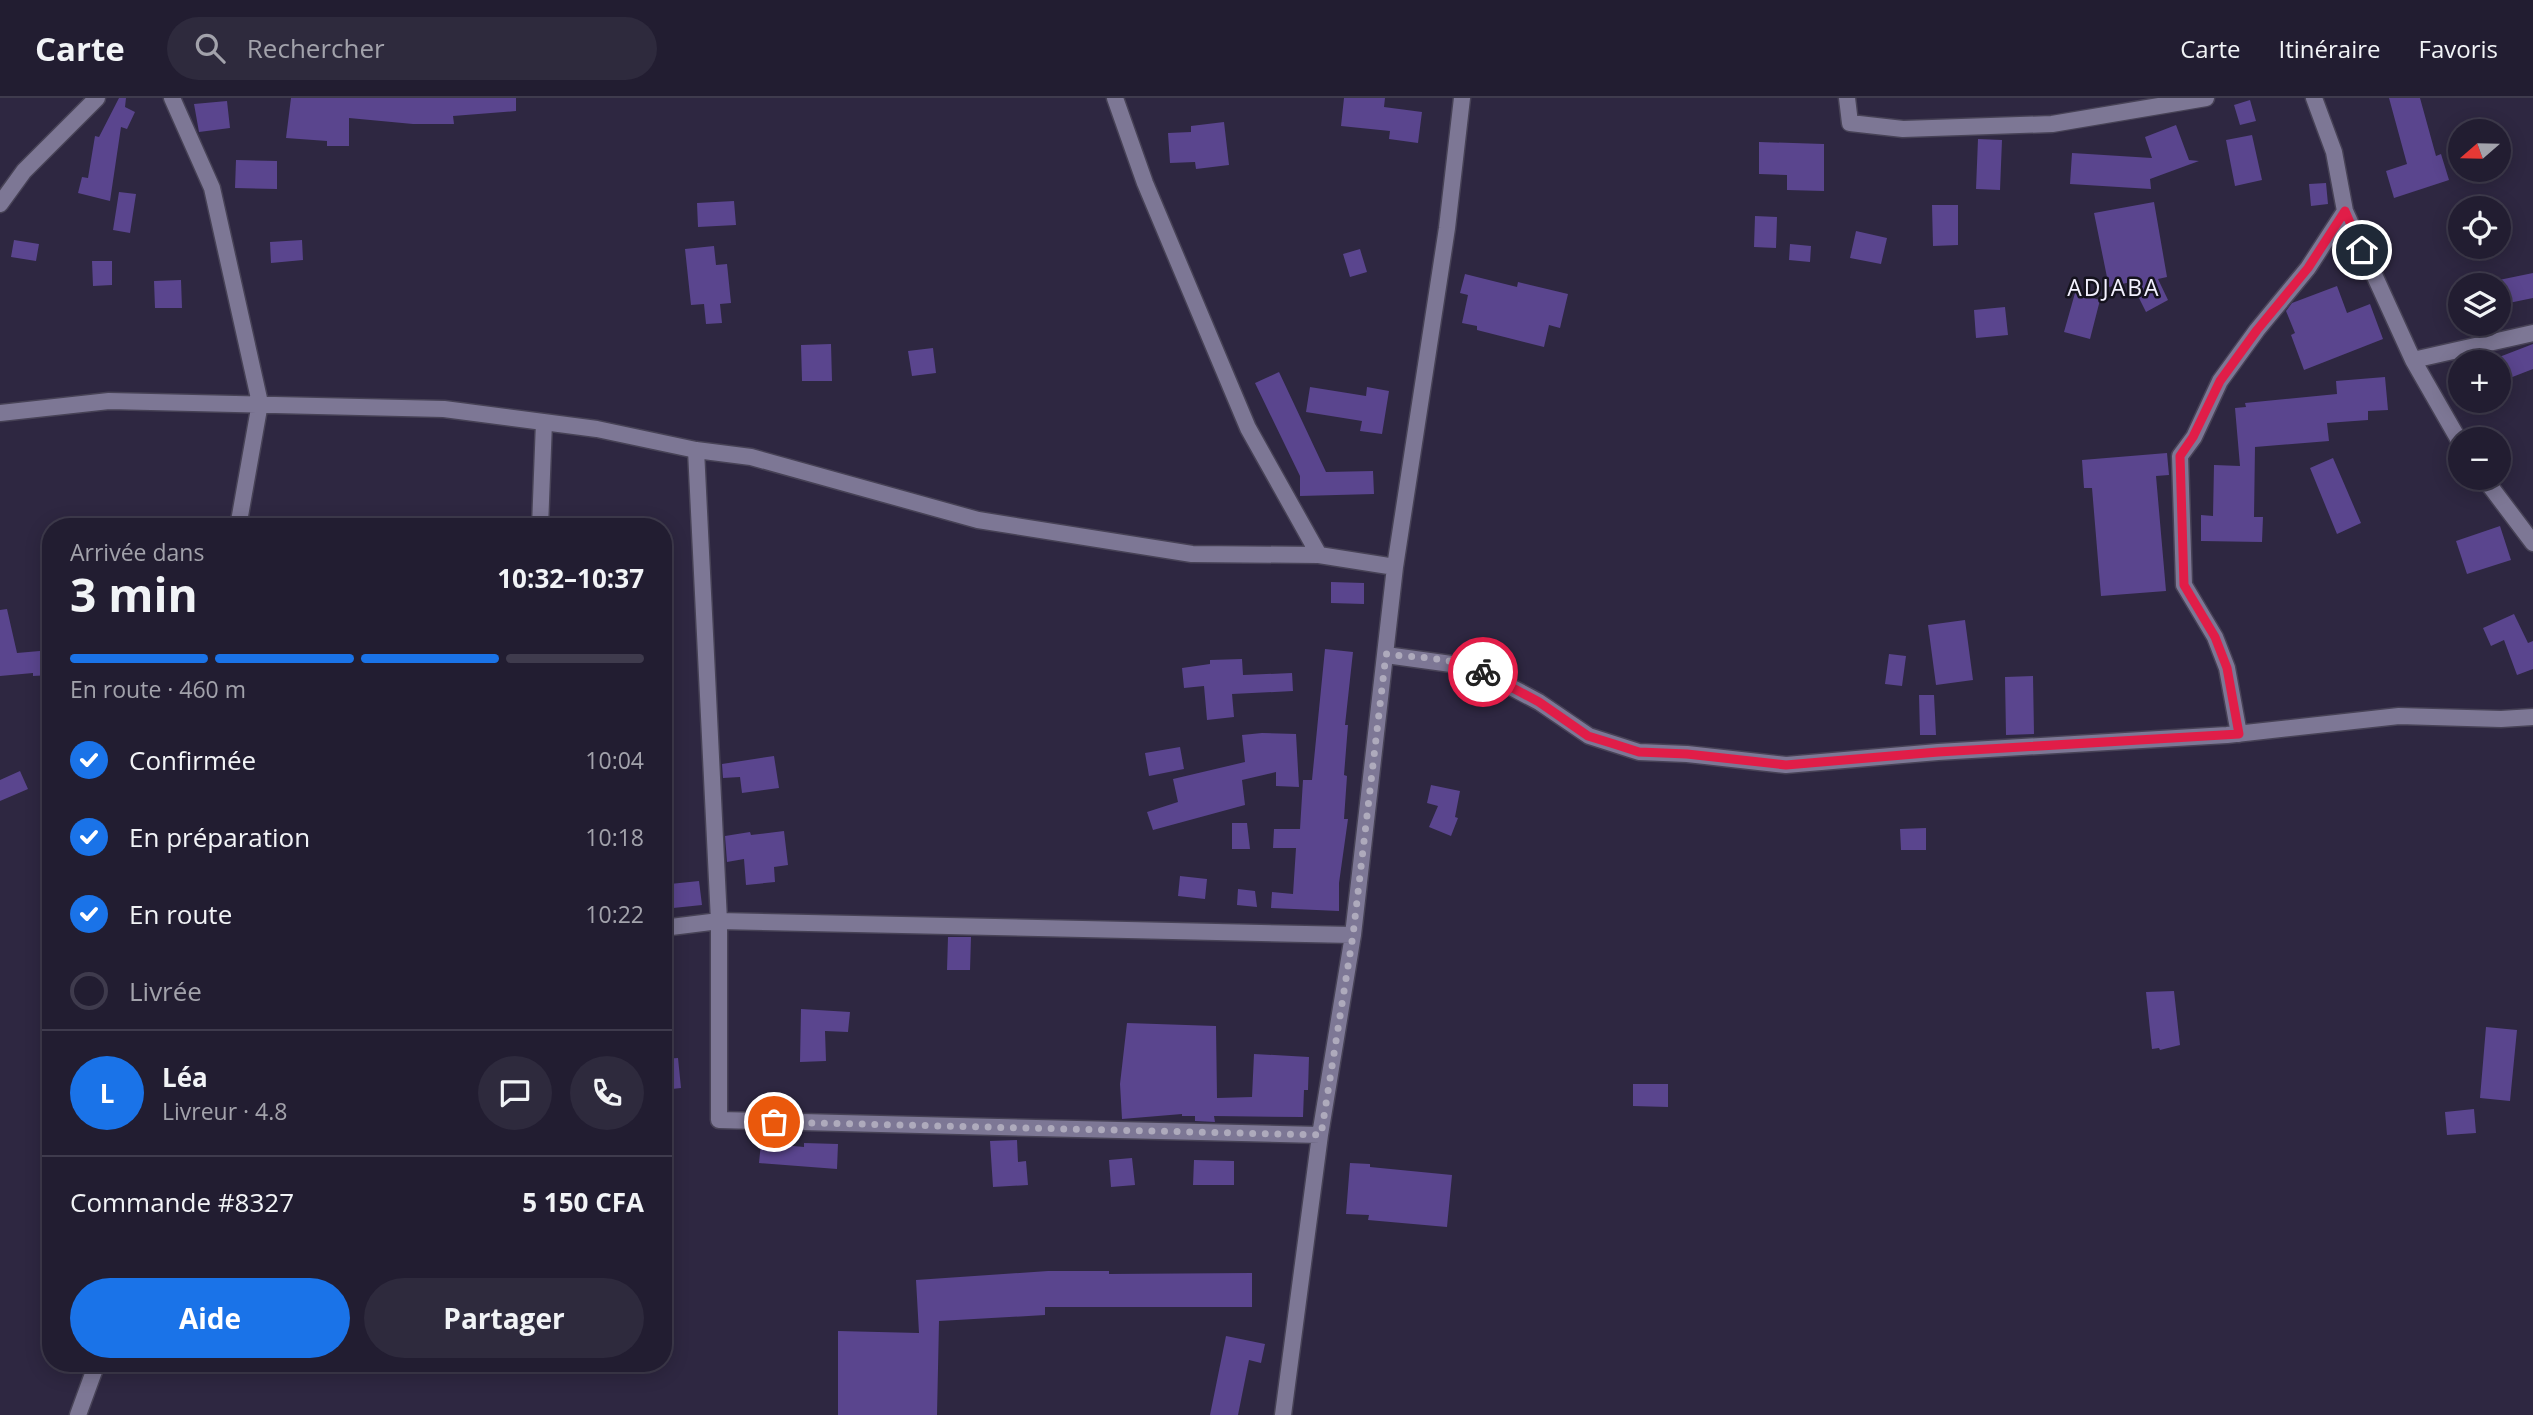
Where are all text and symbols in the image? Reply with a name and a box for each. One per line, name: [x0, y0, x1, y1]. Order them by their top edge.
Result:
search box: [167, 17, 657, 80]
text: Carte: [35, 26, 125, 71]
icon: search: [191, 29, 229, 67]
text: Rechercher: [247, 30, 385, 66]
text: Carte: [2180, 32, 2241, 65]
text: Itinéraire: [2279, 32, 2381, 65]
text: Favoris: [2419, 32, 2498, 65]
north arrow: [2448, 119, 2511, 182]
map controls: [2448, 119, 2511, 490]
button: locate: [2448, 196, 2511, 259]
pin: [2332, 220, 2392, 280]
icon: home: [2343, 231, 2381, 269]
district label: ADJABA: [2067, 271, 2161, 303]
button: layers: [2448, 273, 2511, 336]
button: +: [2448, 350, 2511, 413]
button: −: [2448, 427, 2511, 490]
text: Arrivée dans: [70, 536, 204, 568]
text: 10:32–10:37: [497, 560, 644, 596]
text: 3 min: [70, 563, 198, 625]
courier: [1448, 637, 1518, 707]
icon: bike: [1464, 653, 1502, 691]
text: En route · 460 m: [70, 673, 246, 705]
icon: check: [70, 741, 108, 779]
text: Confirmée: [129, 742, 256, 778]
text: 10:04: [585, 744, 644, 776]
icon: check: [70, 818, 108, 856]
text: En préparation: [129, 819, 310, 855]
text: 10:18: [585, 821, 644, 853]
icon: check: [70, 895, 108, 933]
text: En route: [129, 896, 232, 932]
text: 10:22: [585, 898, 644, 930]
text: Livrée: [129, 973, 202, 1009]
button: chat: [478, 1056, 552, 1130]
button: phone: [570, 1056, 644, 1130]
text: Léa: [162, 1059, 208, 1095]
text: L: [100, 1075, 114, 1111]
pin: [744, 1092, 804, 1152]
text: Livreur · 4.8: [162, 1095, 287, 1127]
icon: bag: [755, 1103, 793, 1141]
text: Commande #8327: [70, 1184, 294, 1220]
text: 5 150 CFA: [522, 1184, 644, 1220]
button: Aide: [70, 1278, 350, 1358]
button: Partager: [364, 1278, 644, 1358]

